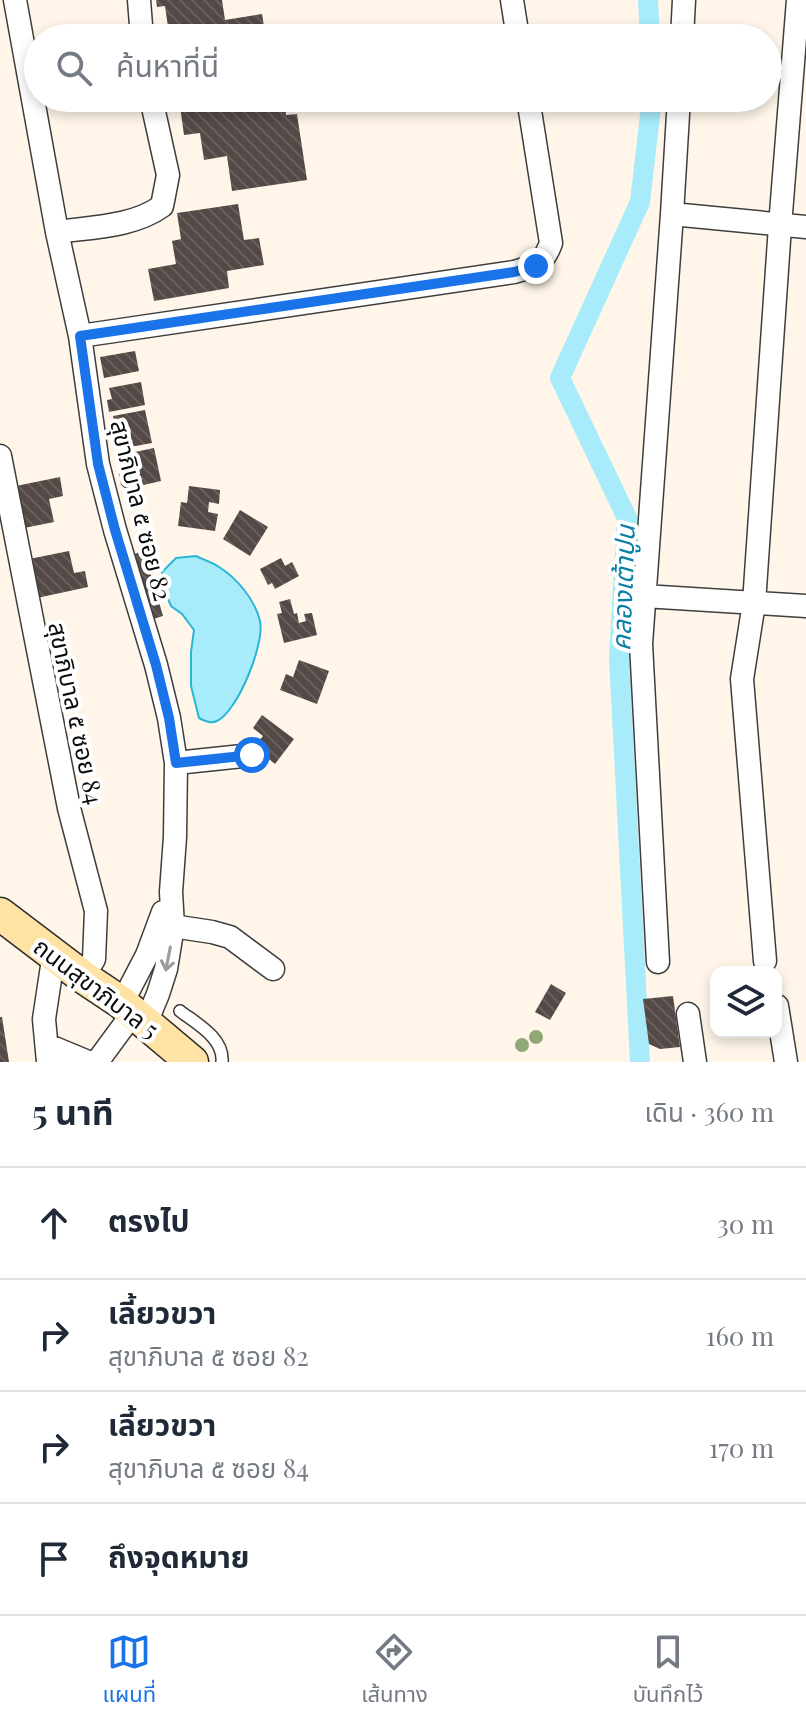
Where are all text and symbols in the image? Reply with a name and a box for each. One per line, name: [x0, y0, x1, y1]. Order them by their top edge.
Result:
search box: [24, 24, 782, 112]
text: ค้นหาที่นี่: [116, 45, 219, 85]
icon: search: [52, 46, 96, 90]
route end: [518, 248, 554, 284]
street label: สุขาภิบาล ๕ ซอย 82: [103, 416, 180, 604]
water label: คลองเต้าปูน: [602, 522, 642, 652]
street label: สุขาภิบาล ๕ ซอย 84: [41, 619, 112, 807]
route start: [234, 737, 270, 773]
street label: ถนนสุขาภิบาล 5: [27, 929, 166, 1045]
one-way arrow: [159, 946, 174, 971]
map controls: [710, 966, 782, 1038]
button: layers: [710, 966, 782, 1038]
text: 5 นาที: [32, 1088, 114, 1134]
text: เดิน · 360 m: [644, 1094, 774, 1129]
text: ตรงไป: [108, 1200, 190, 1240]
icon: ahead: [32, 1201, 76, 1245]
text: 30 m: [717, 1206, 774, 1241]
text: เลี้ยวขวา: [108, 1292, 216, 1332]
icon: right: [32, 1313, 76, 1357]
text: 160 m: [706, 1318, 774, 1353]
text: สุขาภิบาล ๕ ซอย 82: [108, 1338, 309, 1373]
text: เลี้ยวขวา: [108, 1404, 216, 1444]
icon: right: [32, 1425, 76, 1469]
text: 170 m: [709, 1430, 774, 1465]
text: สุขาภิบาล ๕ ซอย 84: [108, 1450, 309, 1485]
text: ถึงจุดหมาย: [108, 1536, 249, 1576]
icon: arrive: [32, 1537, 76, 1581]
tab: แผนที่: [103, 1630, 156, 1712]
tab: เส้นทาง: [361, 1630, 428, 1712]
tab: บันทึกไว้: [633, 1630, 703, 1712]

